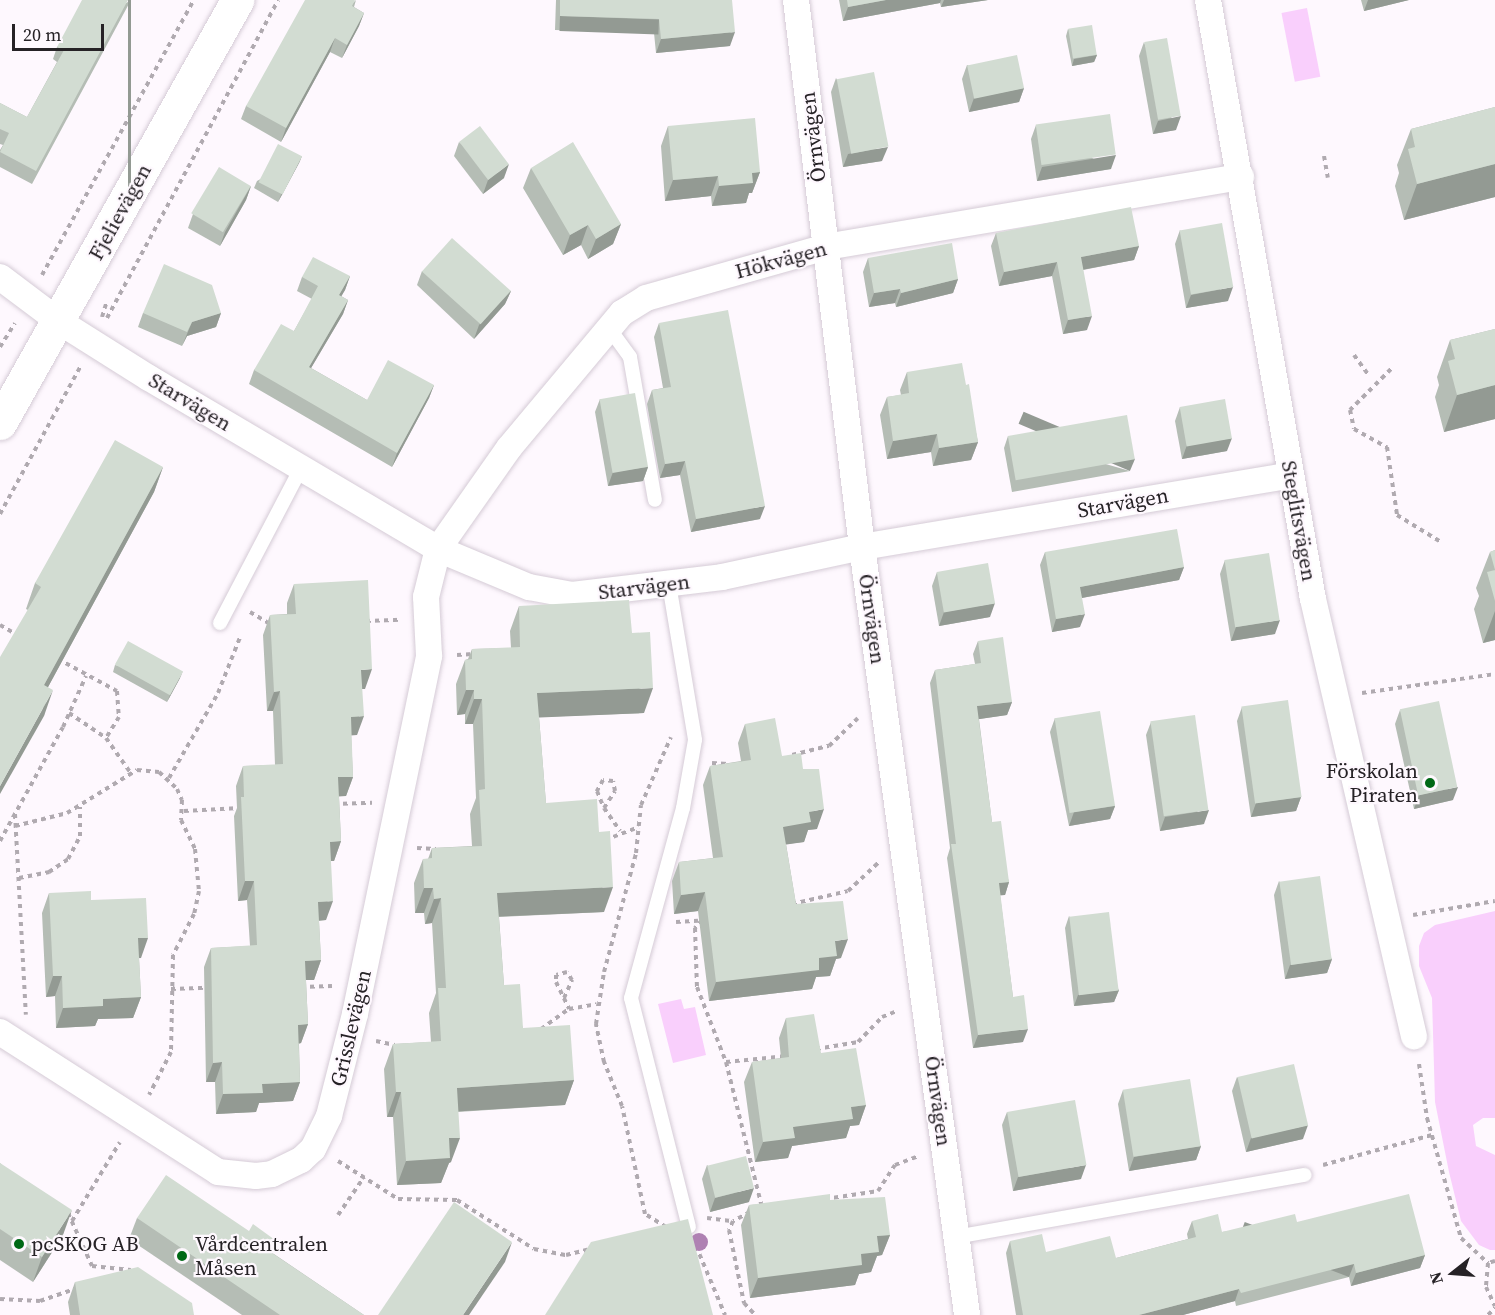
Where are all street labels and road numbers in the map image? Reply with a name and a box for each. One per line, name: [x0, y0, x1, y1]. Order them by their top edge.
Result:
street label: Örnvägen: [795, 90, 831, 184]
street label: Fjelievägen: [83, 159, 157, 265]
street label: Hökvägen: [732, 236, 830, 284]
street label: Starvägen: [144, 368, 236, 436]
street label: Steglitsvägen: [1276, 459, 1322, 583]
street label: Starvägen: [1076, 483, 1170, 523]
street label: Starvägen: [597, 569, 691, 605]
street label: Örnvägen: [853, 572, 891, 666]
street label: Grisslevägen: [325, 967, 377, 1089]
street label: Örnvägen: [919, 1054, 957, 1148]

